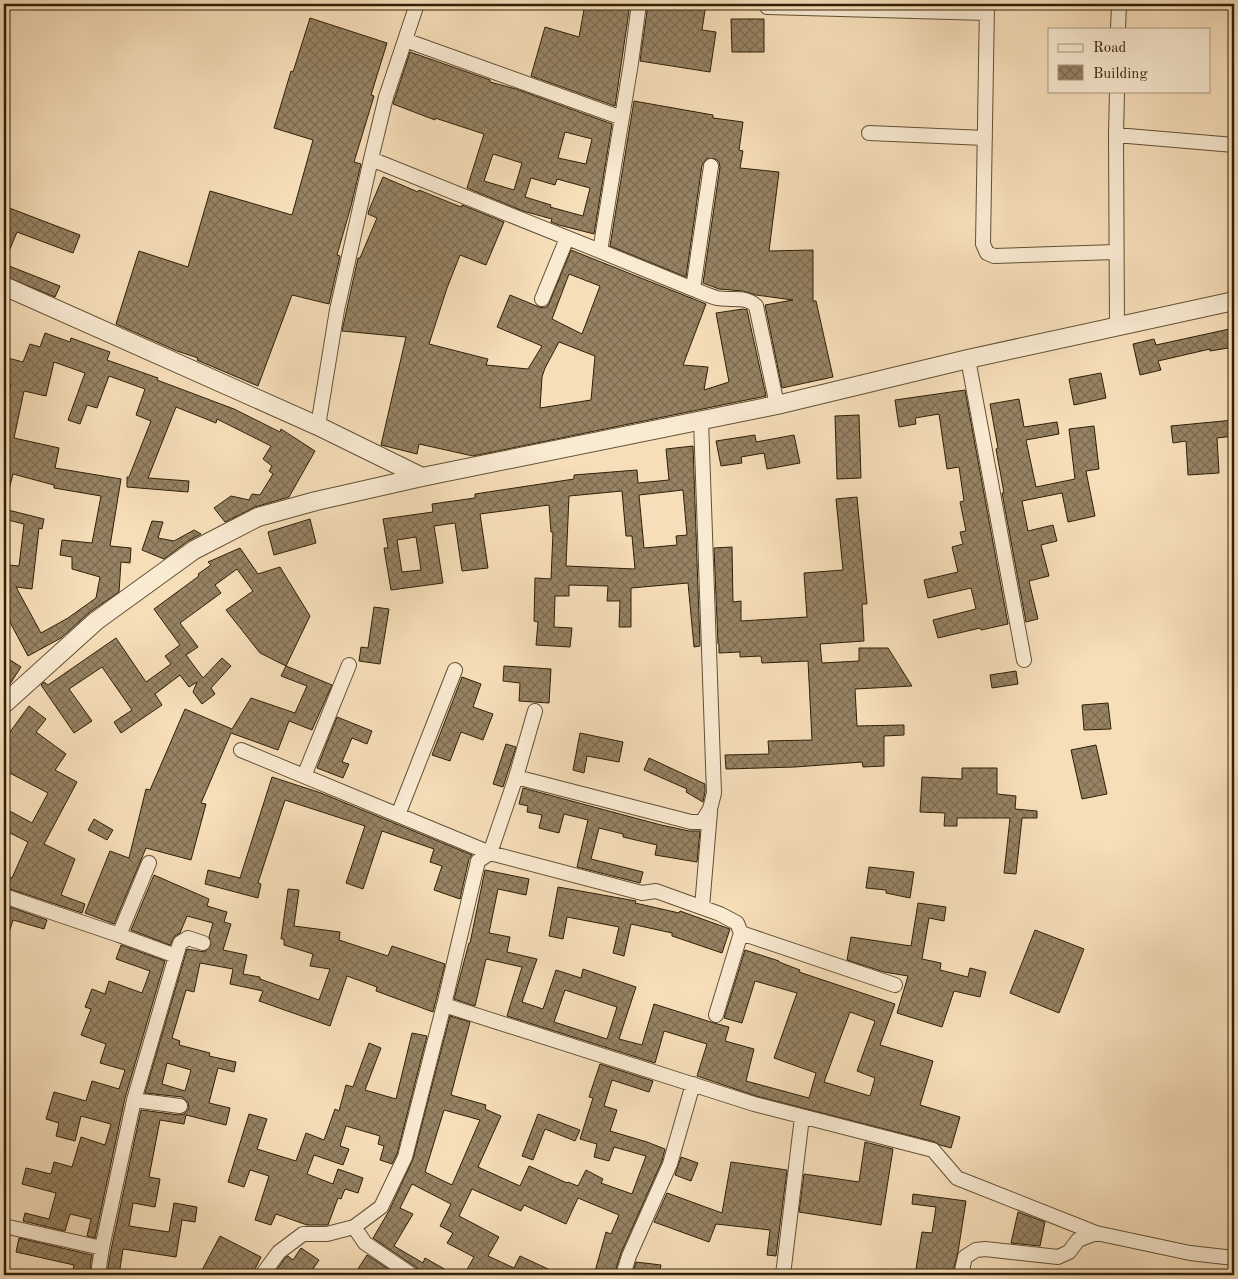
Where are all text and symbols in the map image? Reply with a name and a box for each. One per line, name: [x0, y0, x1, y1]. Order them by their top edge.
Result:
legend: [1048, 28, 1210, 92]
text: Road: [1093, 41, 1127, 56]
text: Building: [1093, 67, 1148, 82]

